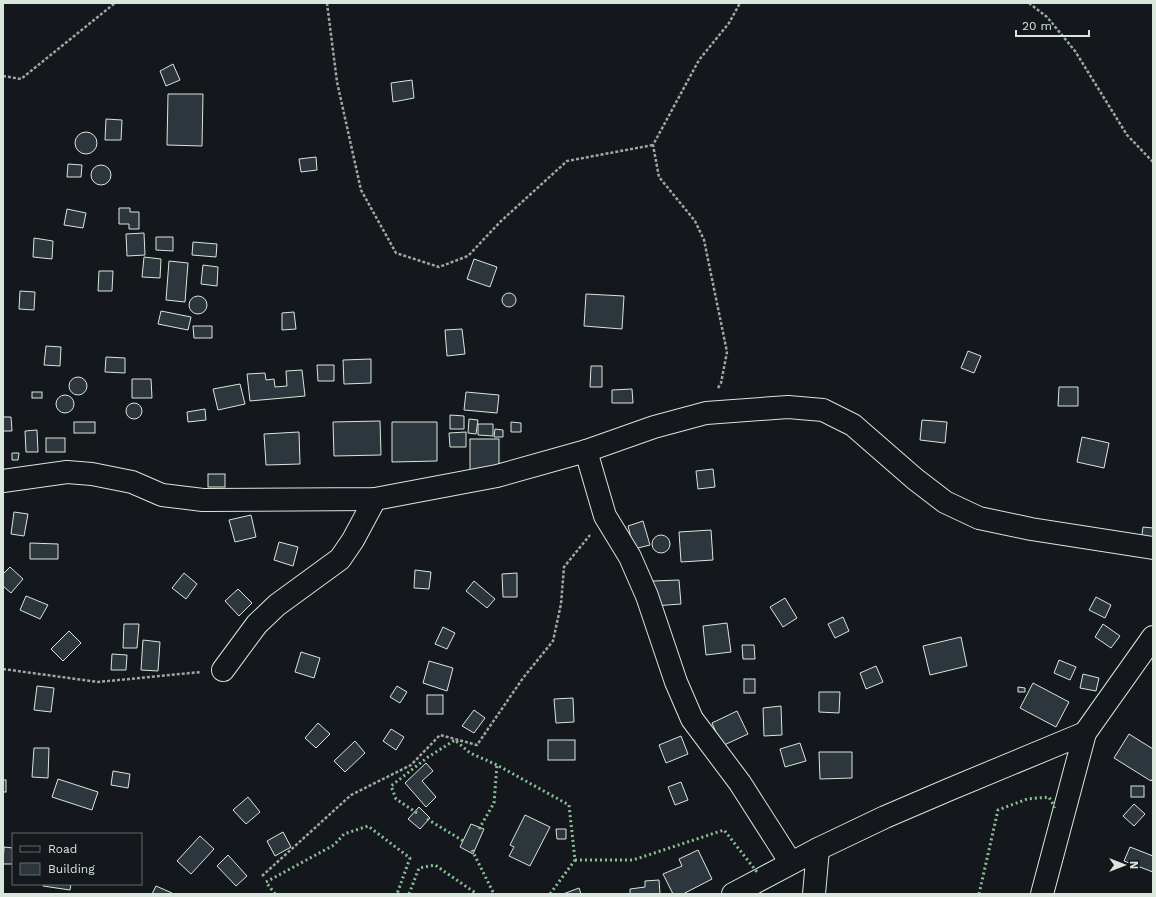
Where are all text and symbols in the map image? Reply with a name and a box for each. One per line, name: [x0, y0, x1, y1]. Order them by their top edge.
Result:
scale bar: [1016, 12, 1089, 38]
text: 20 m: [1022, 19, 1052, 33]
legend: [12, 833, 142, 885]
text: Road: [48, 842, 77, 856]
north arrow: [1104, 845, 1144, 885]
text: N: [1127, 861, 1140, 869]
text: Building: [48, 862, 95, 876]

